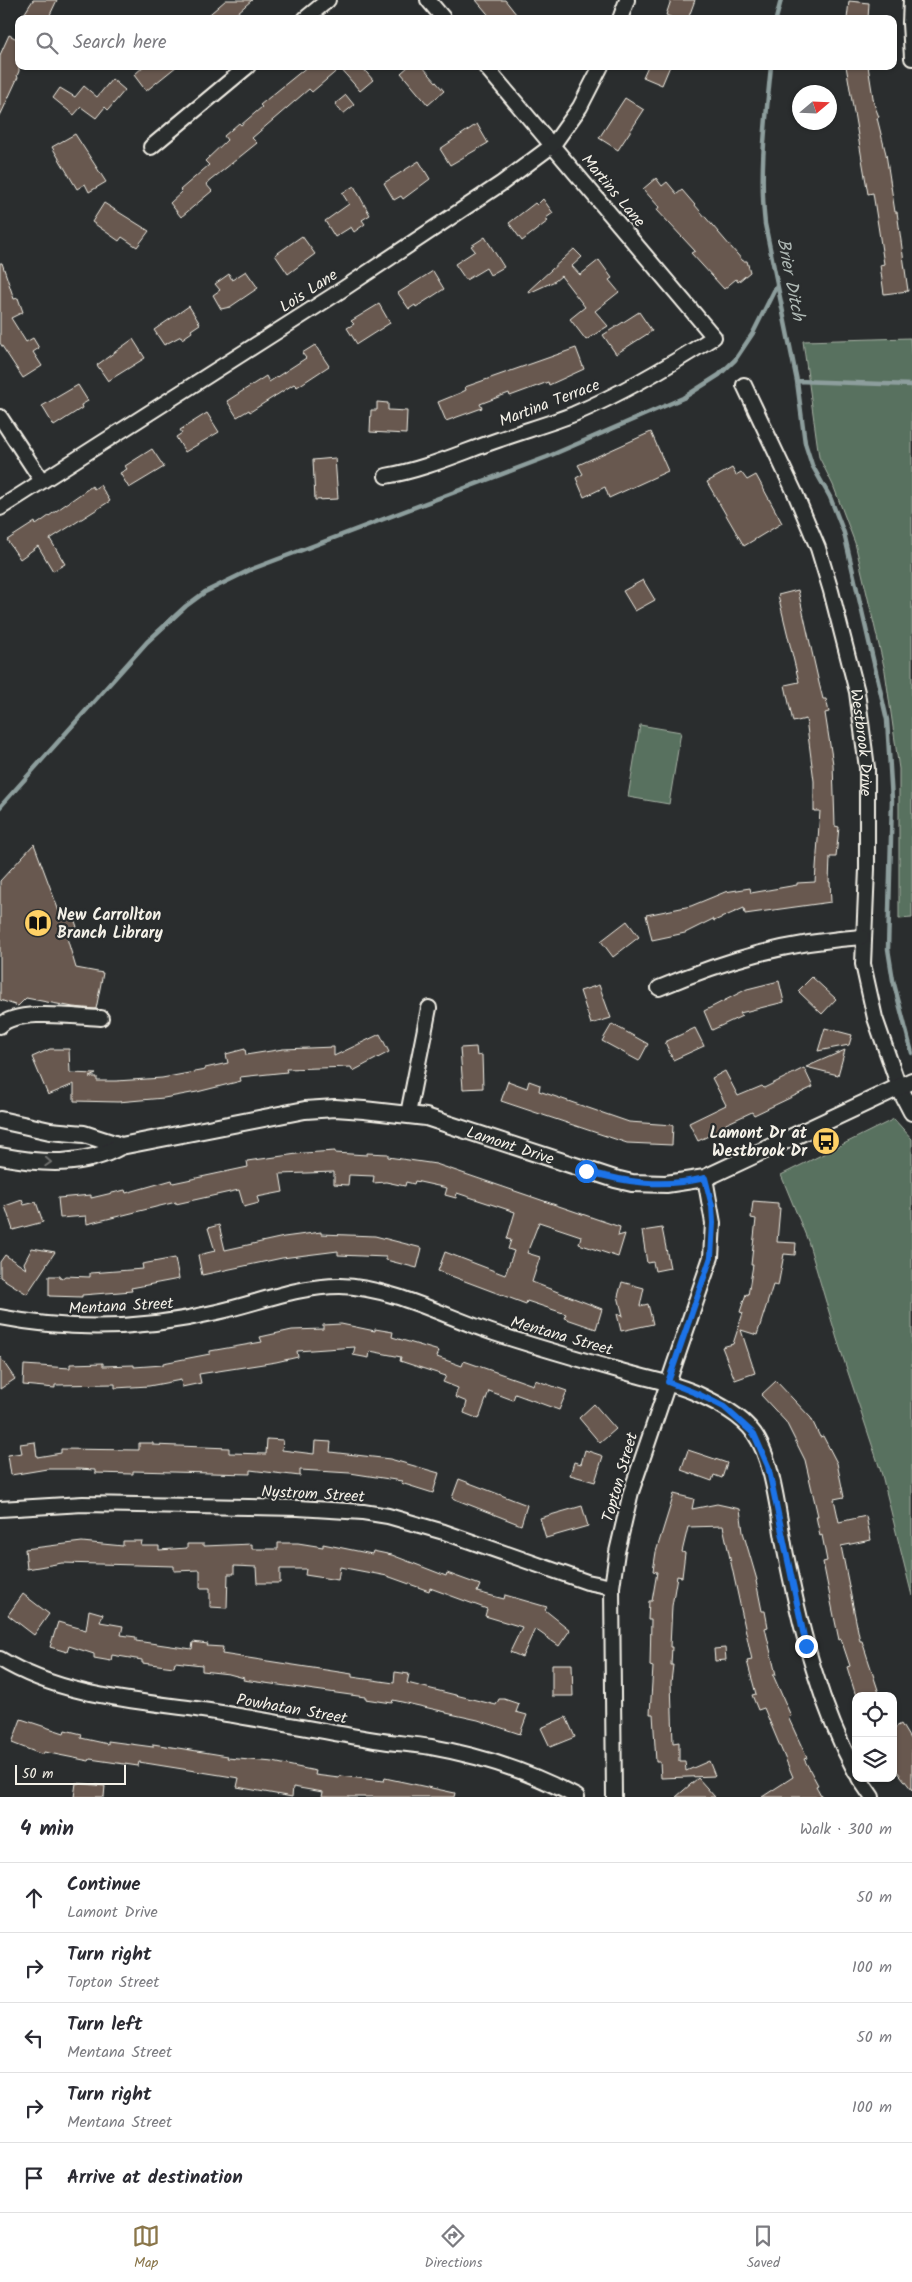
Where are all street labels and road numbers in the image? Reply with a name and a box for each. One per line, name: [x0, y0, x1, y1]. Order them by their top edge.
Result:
street label: Martins Lane: [575, 149, 651, 233]
street label: Lois Lane: [275, 263, 343, 319]
street label: Martina Terrace: [496, 373, 604, 434]
street label: Westbrook Drive: [843, 687, 879, 796]
street label: Lamont Drive: [463, 1120, 557, 1172]
street label: Mentana Street: [68, 1291, 175, 1322]
street label: Mentana Street: [508, 1310, 616, 1363]
street label: Topton Street: [596, 1429, 645, 1525]
street label: Nystrom Street: [261, 1479, 366, 1510]
street label: Powhatan Street: [234, 1687, 350, 1732]

